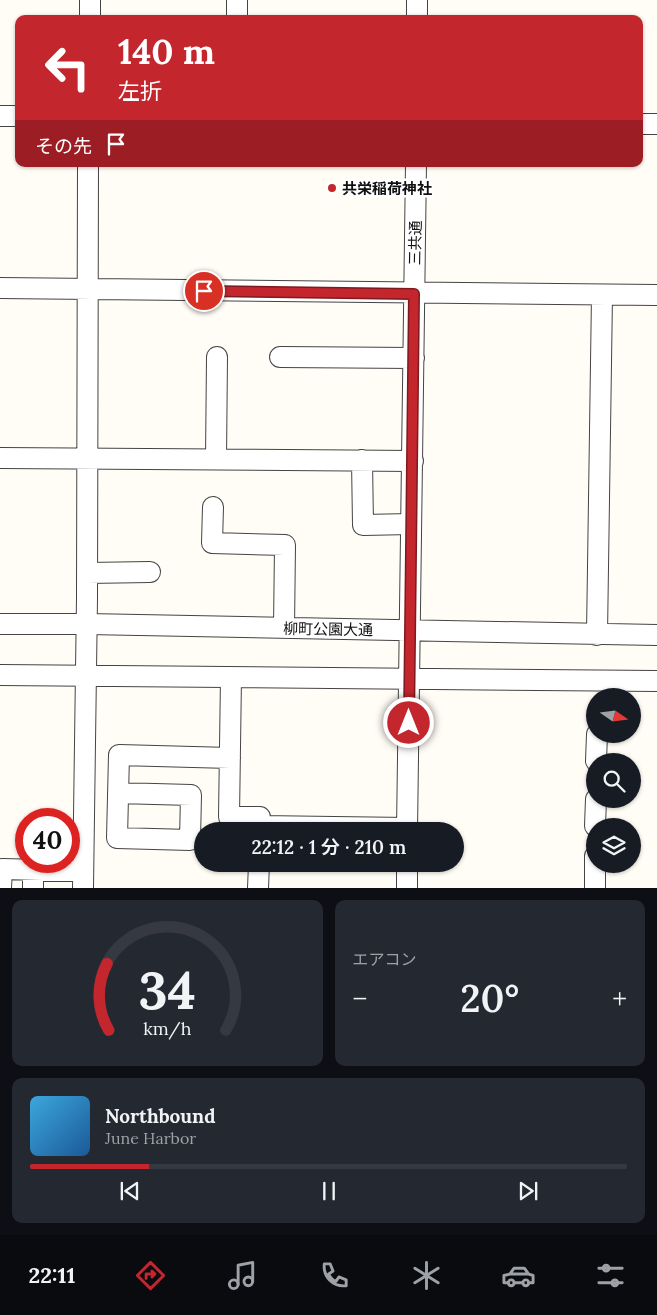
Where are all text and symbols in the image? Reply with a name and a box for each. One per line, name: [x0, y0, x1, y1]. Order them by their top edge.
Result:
text: 140 m: [118, 29, 215, 74]
icon: left: [35, 35, 100, 100]
text: 左折: [118, 77, 162, 105]
icon: arrive: [102, 130, 130, 158]
text: その先: [35, 134, 92, 158]
place label: 共栄稲荷神社: [342, 179, 432, 198]
marker: 共栄稲荷神社: [326, 182, 338, 194]
street label: 三共通: [405, 220, 425, 266]
pin: [183, 270, 225, 312]
icon: arrive: [190, 277, 218, 305]
street label: 柳町公園大通: [283, 619, 373, 639]
north arrow: [586, 688, 641, 742]
map controls: [586, 688, 641, 873]
position arrow: [382, 696, 434, 748]
button: search: [586, 753, 641, 808]
speed limit sign: 40: [15, 808, 80, 873]
button: layers: [586, 818, 641, 873]
text: 22:12 · 1 分 · 210 m: [252, 835, 406, 859]
text: エアコン: [353, 949, 417, 969]
text: 34: [138, 957, 196, 1023]
text: 20°: [460, 974, 519, 1022]
text: −: [353, 981, 367, 1017]
text: +: [612, 981, 627, 1017]
text: km/h: [143, 1017, 192, 1040]
text: Northbound: [105, 1104, 216, 1128]
text: June Harbor: [105, 1128, 196, 1148]
icon: previous: [116, 1177, 144, 1205]
icon: pause: [315, 1177, 343, 1205]
icon: next: [514, 1177, 542, 1205]
icon: directions: [133, 1258, 168, 1293]
icon: music: [225, 1258, 260, 1293]
icon: phone: [317, 1258, 352, 1293]
icon: climate: [409, 1258, 444, 1293]
icon: car: [501, 1258, 536, 1293]
icon: filters: [593, 1258, 628, 1293]
text: 22:11: [29, 1261, 75, 1289]

